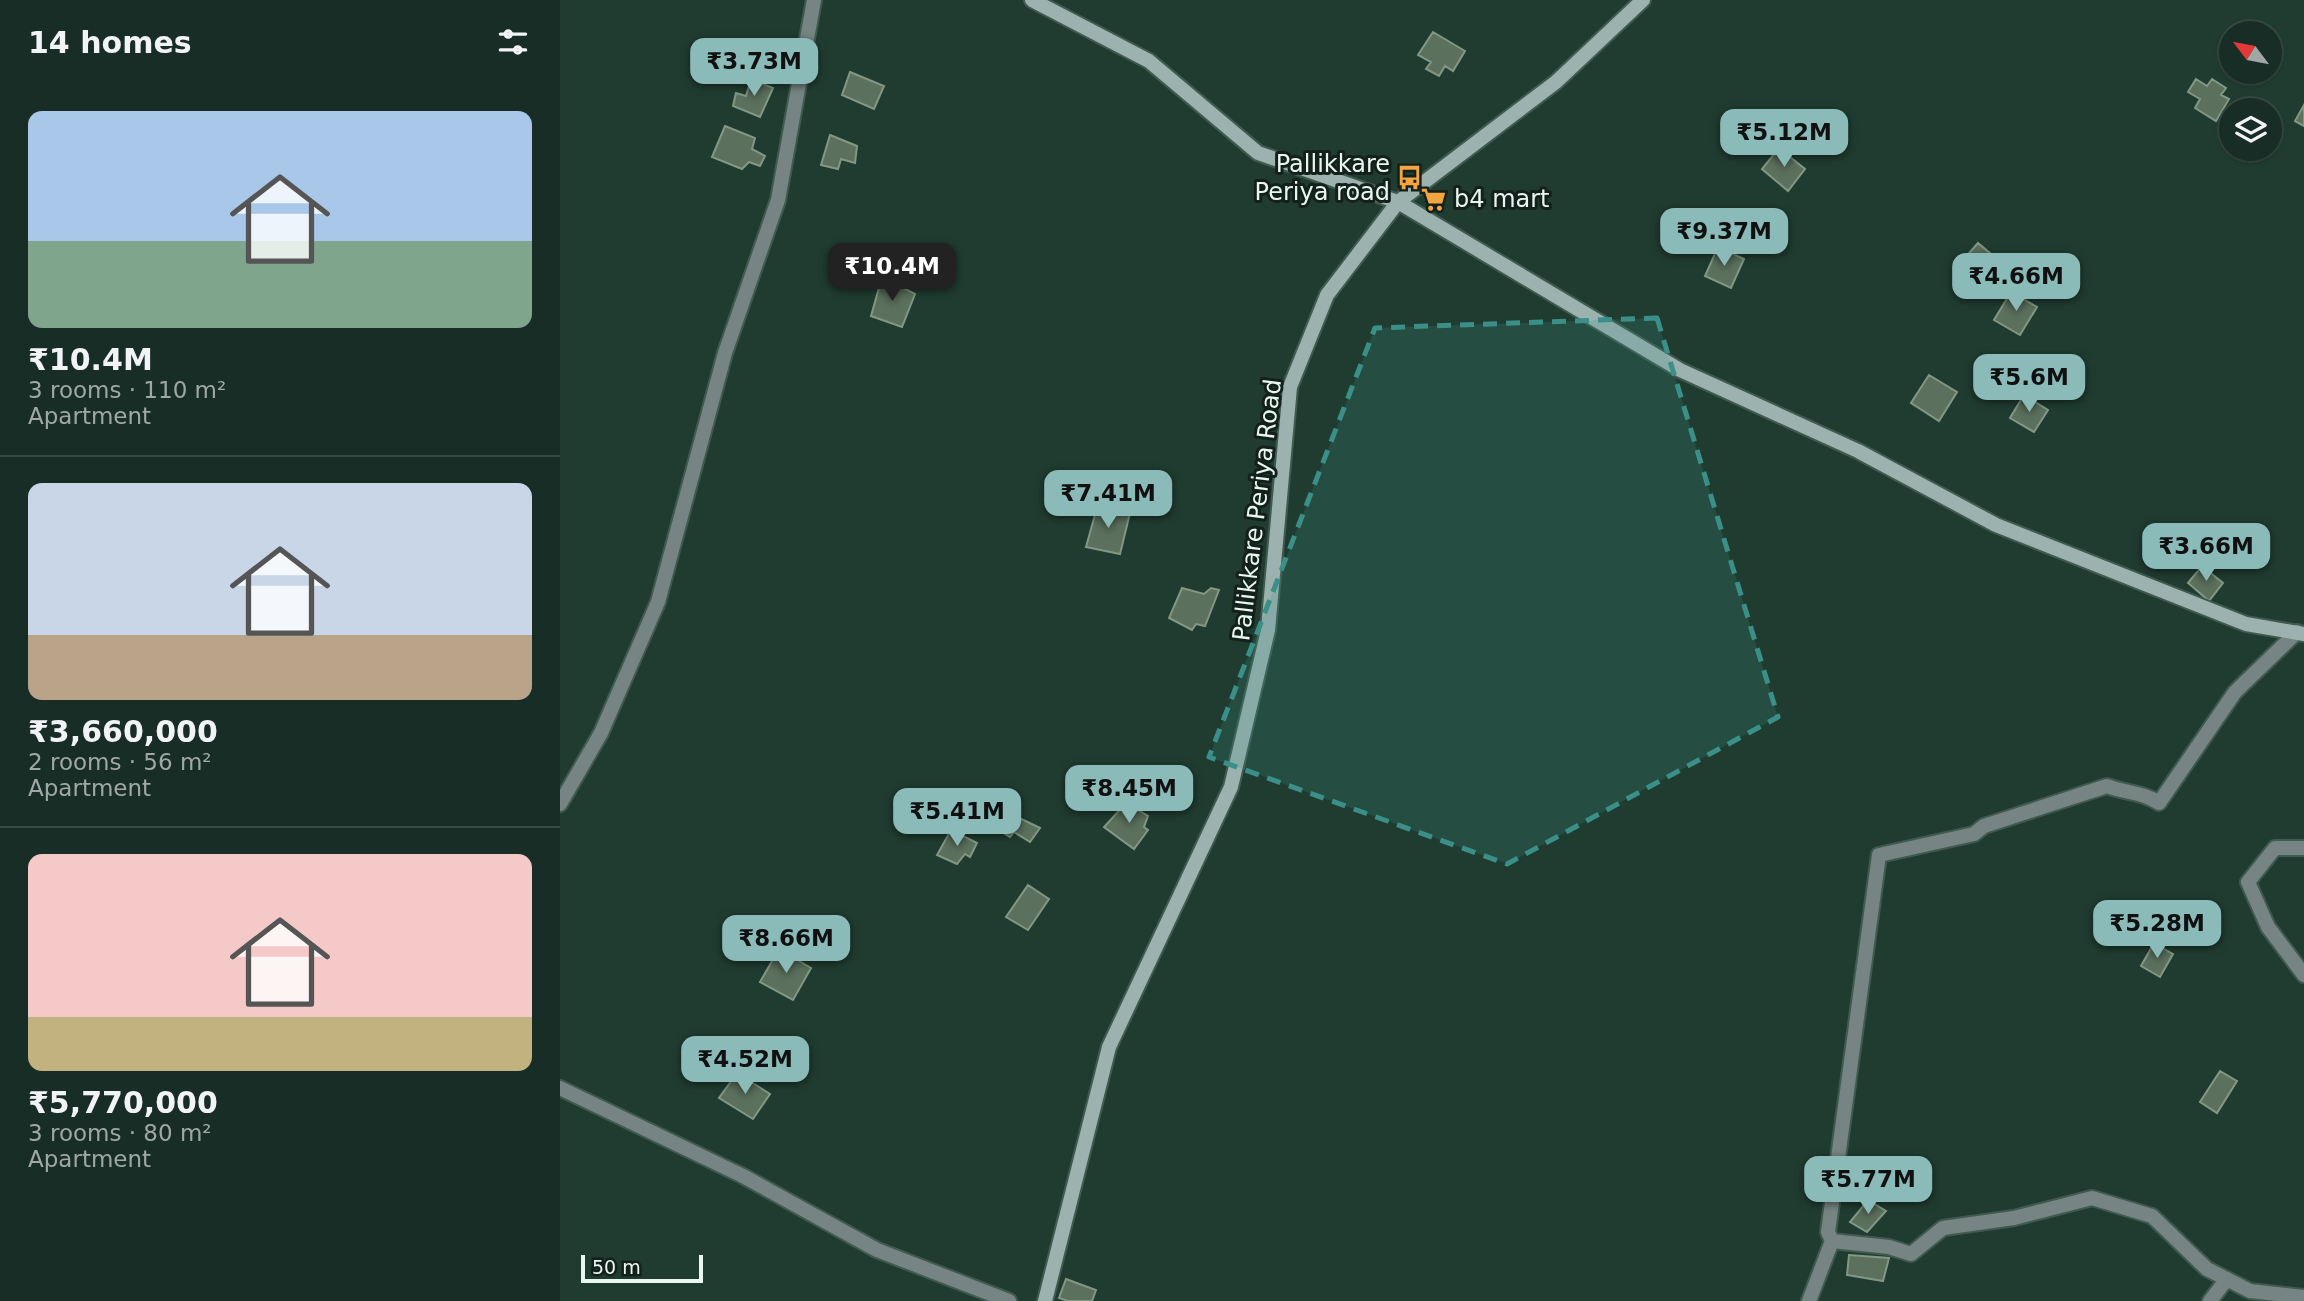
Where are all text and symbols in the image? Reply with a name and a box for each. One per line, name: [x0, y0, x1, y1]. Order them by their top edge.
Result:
north arrow: [2219, 21, 2282, 84]
map controls: [2219, 21, 2282, 161]
icon: filters: [494, 23, 532, 61]
text: 14 homes: [28, 25, 192, 60]
pin: ₹3.73M: [697, 38, 811, 98]
text: ₹3.73M: [706, 48, 802, 74]
button: layers: [2219, 98, 2282, 161]
pin: ₹5.12M: [1727, 110, 1841, 169]
text: ₹5.12M: [1736, 119, 1832, 145]
place label: Pallikkare Periya road: [1255, 150, 1390, 206]
icon: home: [217, 156, 343, 282]
bus stop icon: Pallikkare Periya road: [1396, 164, 1424, 192]
supermarket icon: b4 mart: [1420, 185, 1448, 213]
place label: b4 mart: [1454, 185, 1550, 213]
pin: ₹9.37M: [1667, 208, 1781, 268]
text: ₹9.37M: [1676, 218, 1772, 244]
pin: ₹10.4M: [835, 244, 949, 303]
text: ₹10.4M: [844, 253, 940, 279]
pin: ₹4.66M: [1959, 254, 2073, 313]
text: ₹4.66M: [1968, 263, 2064, 289]
text: ₹10.4M: [28, 342, 153, 377]
pin: ₹5.6M: [1980, 354, 2078, 414]
text: ₹5.6M: [1989, 364, 2069, 390]
text: 3 rooms · 110 m²: [28, 377, 226, 403]
street label: Pallikkare Periya Road: [1227, 377, 1287, 643]
text: Apartment: [28, 403, 151, 429]
pin: ₹7.41M: [1051, 470, 1165, 530]
text: ₹7.41M: [1060, 480, 1156, 506]
pin: ₹3.66M: [2149, 524, 2263, 583]
icon: home: [217, 528, 343, 654]
text: ₹3.66M: [2158, 533, 2254, 559]
text: ₹3,660,000: [28, 714, 218, 749]
text: 2 rooms · 56 m²: [28, 749, 212, 775]
pin: ₹8.45M: [1072, 766, 1186, 825]
text: Apartment: [28, 775, 151, 801]
text: ₹8.45M: [1081, 775, 1177, 801]
pin: ₹5.41M: [900, 788, 1014, 848]
text: ₹5.41M: [909, 798, 1005, 824]
icon: home: [217, 899, 343, 1025]
pin: ₹5.28M: [2100, 900, 2214, 960]
text: ₹5.28M: [2109, 910, 2205, 936]
pin: ₹8.66M: [729, 916, 843, 975]
text: ₹8.66M: [738, 925, 834, 951]
pin: ₹4.52M: [688, 1036, 802, 1096]
text: ₹4.52M: [697, 1046, 793, 1072]
text: ₹5,770,000: [28, 1085, 218, 1120]
text: 3 rooms · 80 m²: [28, 1120, 212, 1146]
text: Apartment: [28, 1146, 151, 1172]
pin: ₹5.77M: [1811, 1156, 1925, 1216]
text: ₹5.77M: [1820, 1166, 1916, 1192]
scale bar: [581, 1252, 704, 1284]
text: 50 m: [592, 1256, 641, 1278]

